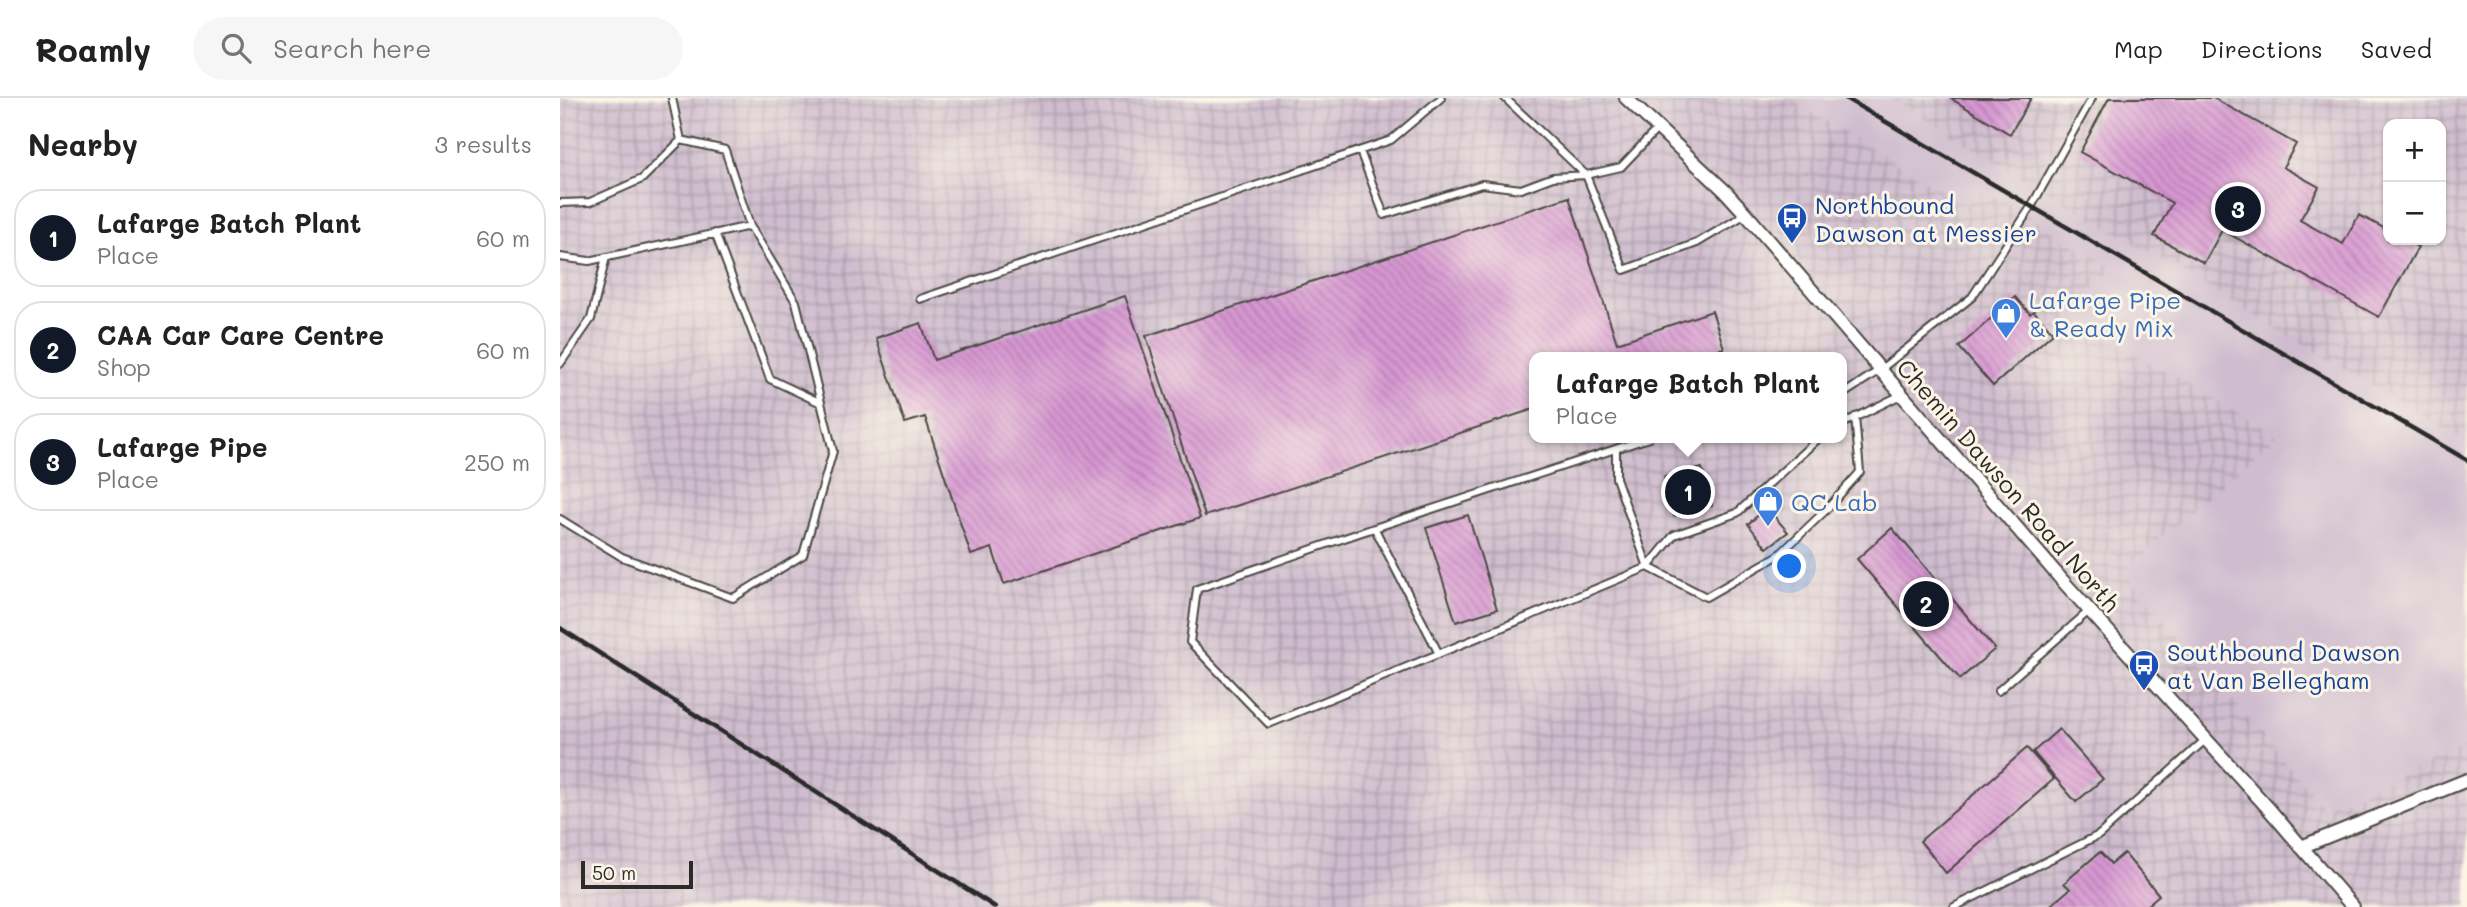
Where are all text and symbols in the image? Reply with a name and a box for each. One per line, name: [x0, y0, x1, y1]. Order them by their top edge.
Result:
search box: [193, 17, 683, 80]
text: Roamly: [35, 27, 151, 70]
icon: search: [217, 29, 255, 67]
text: Search here: [273, 31, 431, 65]
text: Map: [2114, 33, 2163, 64]
text: Directions: [2201, 33, 2323, 64]
text: Saved: [2361, 33, 2432, 64]
map controls: [2383, 119, 2446, 245]
button: +: [2383, 119, 2446, 182]
text: Nearby: [28, 124, 138, 164]
text: 3 results: [435, 129, 532, 159]
button: −: [2383, 182, 2446, 245]
pin: 3: [2215, 183, 2261, 235]
place label: Northbound Dawson at Messier: [1815, 189, 2037, 248]
bus stop icon: Northbound Dawson at Messier: [1775, 201, 1809, 245]
text: Lafarge Batch Plant: [97, 206, 361, 240]
text: 1: [48, 223, 58, 253]
text: 60 m: [476, 223, 530, 253]
text: Place: [97, 240, 159, 270]
place label: Lafarge Pipe & Ready Mix: [2029, 284, 2181, 343]
shop icon: Lafarge Pipe & Ready Mix: [1989, 296, 2023, 340]
text: CAA Car Care Centre: [97, 318, 384, 352]
text: 2: [47, 335, 59, 365]
text: 60 m: [476, 335, 530, 365]
text: Shop: [97, 352, 151, 382]
popup: [1529, 352, 1847, 443]
street label: Chemin Dawson Road North: [1891, 352, 2127, 618]
text: Lafarge Batch Plant: [1556, 366, 1820, 400]
text: Place: [1556, 400, 1618, 430]
text: Lafarge Pipe: [97, 430, 267, 464]
text: 3: [46, 447, 60, 477]
text: 250 m: [464, 447, 530, 477]
text: Place: [97, 464, 159, 494]
pin: 1: [1665, 466, 1711, 518]
shop icon: QC Lab: [1751, 484, 1785, 528]
place label: QC Lab: [1791, 486, 1877, 517]
your location: [1772, 549, 1806, 583]
pin: 2: [1903, 578, 1949, 630]
place label: Southbound Dawson at Van Bellegham: [2167, 636, 2400, 695]
bus stop icon: Southbound Dawson at Van Bellegham: [2127, 648, 2161, 692]
scale bar: [581, 858, 693, 890]
text: 50 m: [592, 860, 636, 885]

